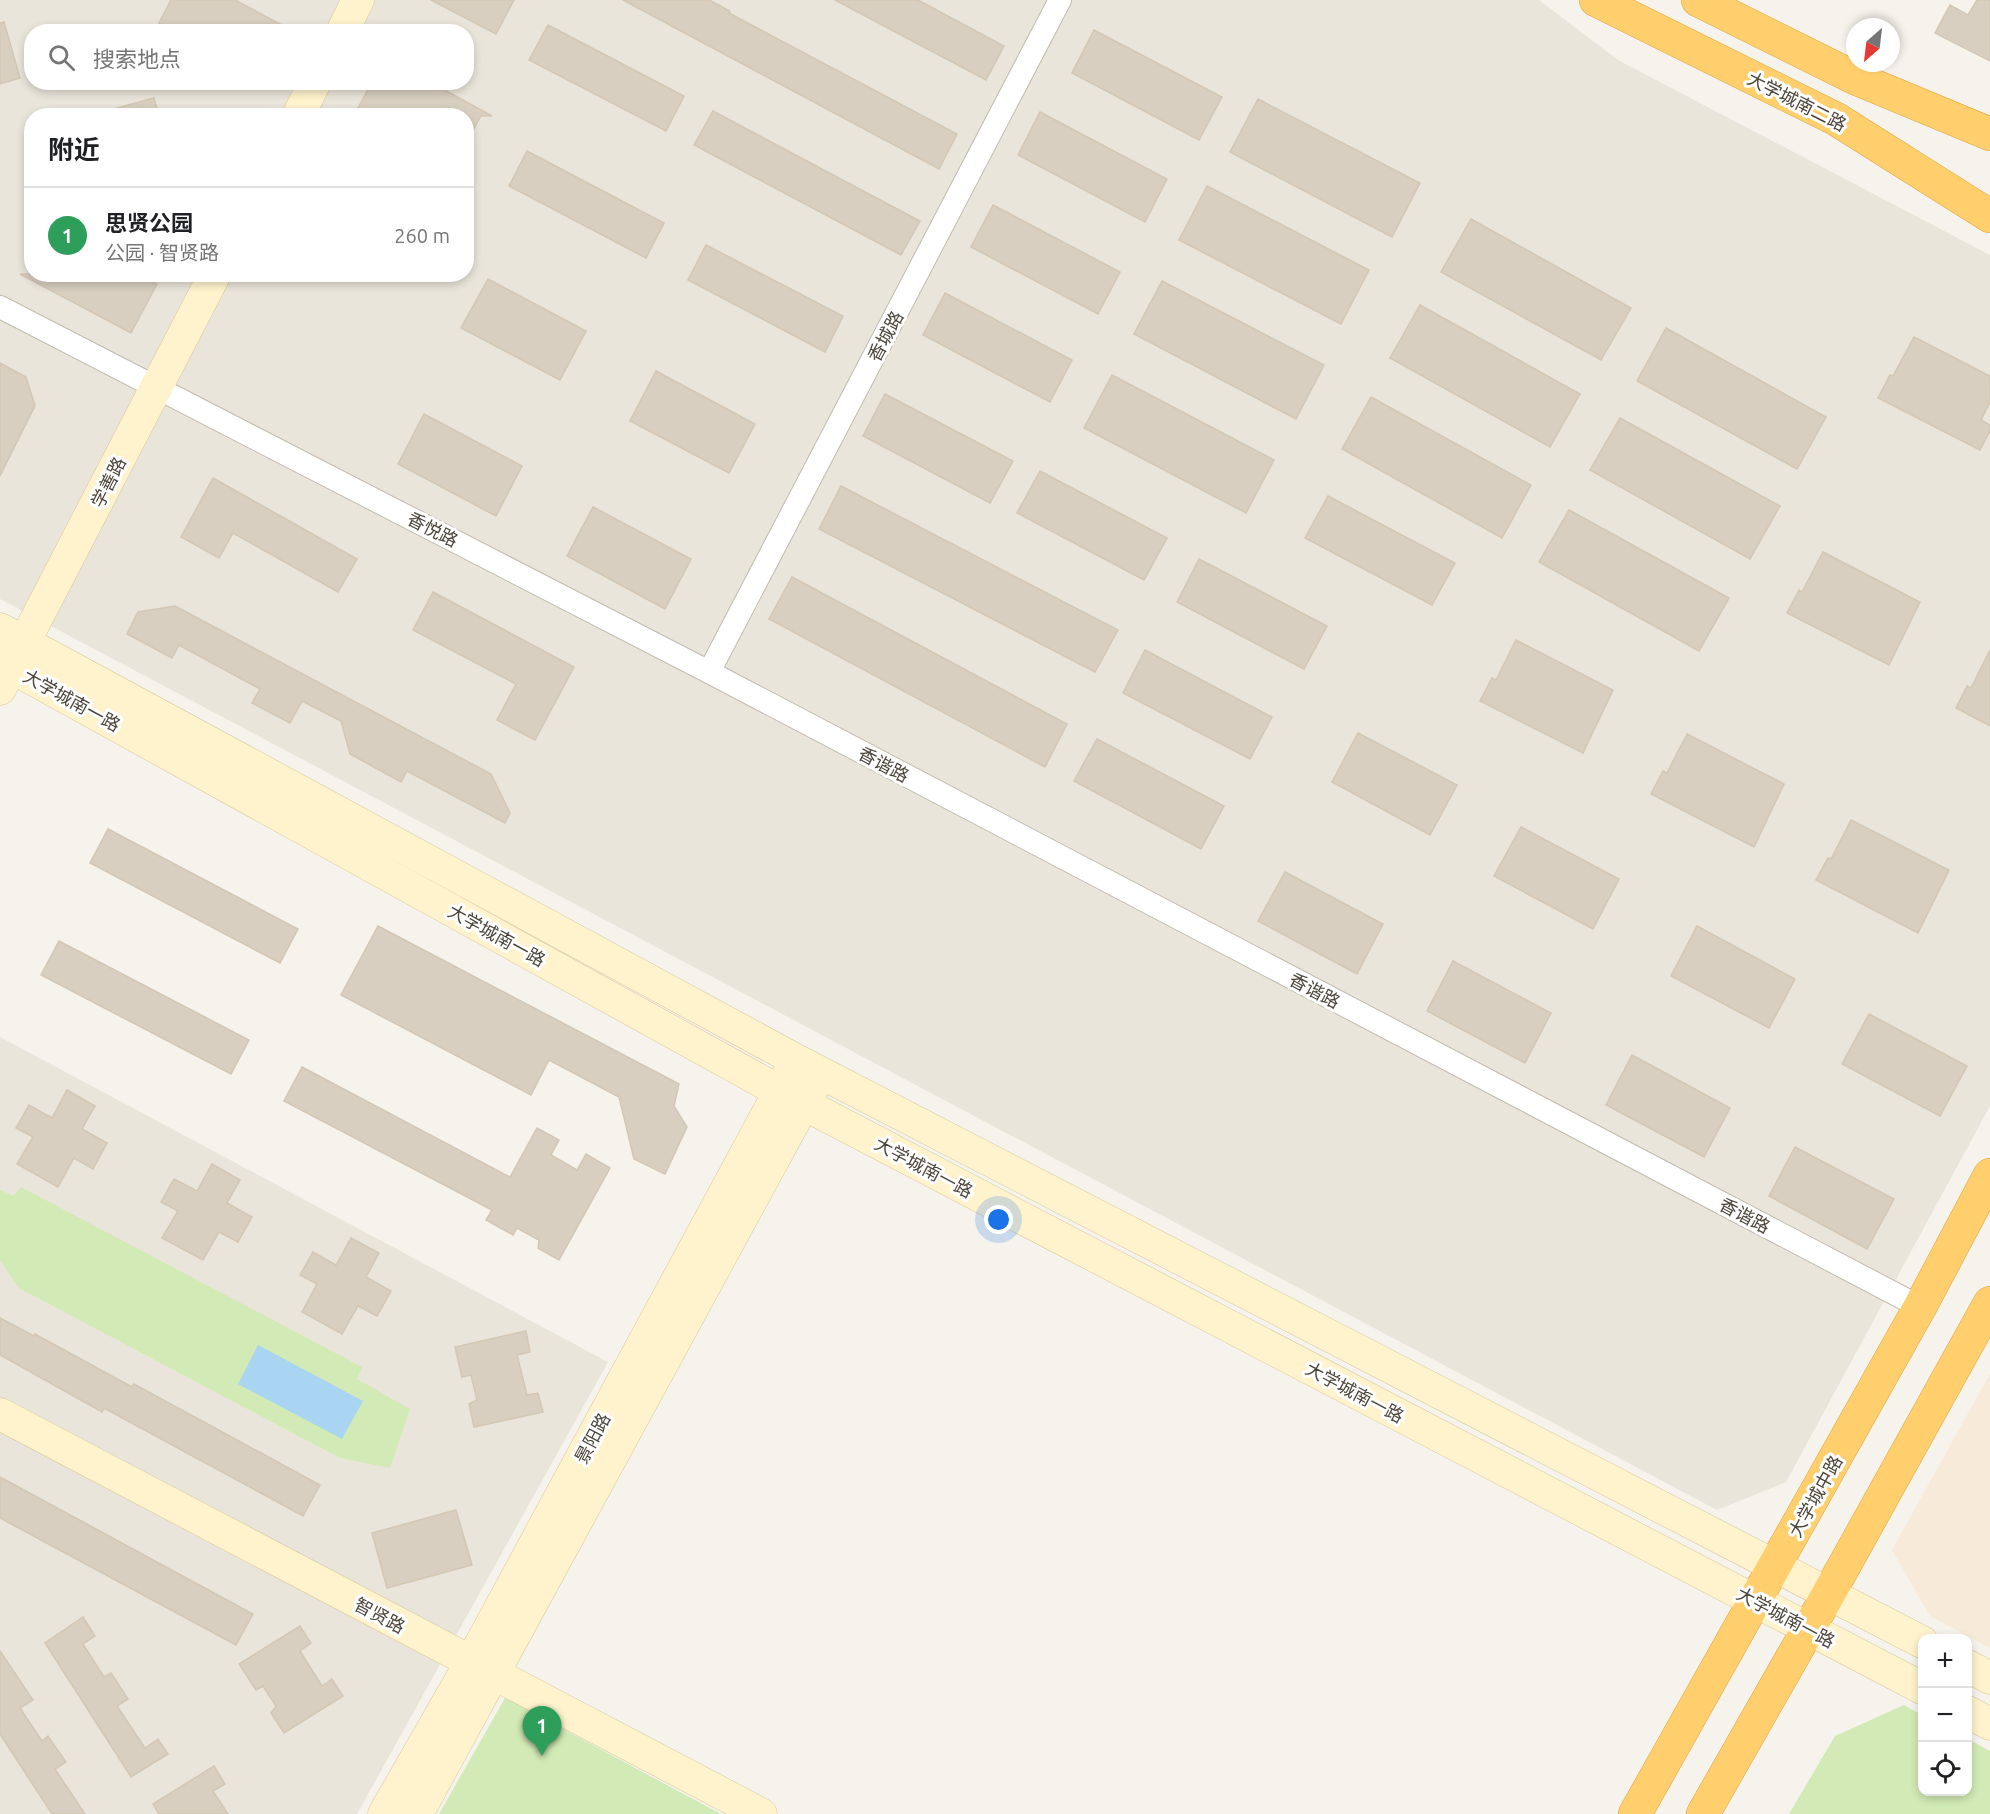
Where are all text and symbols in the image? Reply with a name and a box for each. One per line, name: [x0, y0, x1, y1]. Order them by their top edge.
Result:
north arrow: [1846, 18, 1900, 72]
search box: [24, 24, 474, 90]
icon: search: [45, 41, 78, 74]
text: 搜索地点: [93, 46, 181, 71]
street label: 大学城南二路: [1744, 68, 1850, 134]
text: 附近: [48, 135, 100, 164]
text: 思贤公园: [105, 210, 193, 235]
text: 1: [62, 224, 73, 247]
text: 260 m: [394, 224, 450, 247]
text: 公园 · 智贤路: [105, 241, 219, 264]
street label: 香城路: [863, 307, 907, 365]
street label: 学善路: [87, 453, 129, 511]
street label: 香悦路: [404, 508, 462, 550]
street label: 大学城南一路: [20, 665, 124, 735]
street label: 香谐路: [855, 742, 913, 786]
street label: 大学城南一路: [445, 900, 549, 970]
street label: 香谐路: [1286, 968, 1344, 1012]
street label: 大学城南一路: [872, 1133, 976, 1201]
street label: 香谐路: [1716, 1193, 1774, 1237]
your location: [984, 1205, 1013, 1234]
street label: 大学城南一路: [1303, 1358, 1407, 1426]
street label: 景阳路: [570, 1409, 614, 1467]
street label: 大学城中路: [1784, 1452, 1846, 1540]
street label: 大学城南一路: [1734, 1583, 1838, 1651]
street label: 智贤路: [351, 1593, 409, 1637]
map controls: [1918, 1634, 1972, 1796]
button: +: [1918, 1634, 1972, 1688]
button: −: [1918, 1688, 1972, 1742]
pin: 1: [522, 1706, 562, 1756]
button: locate: [1918, 1742, 1972, 1796]

